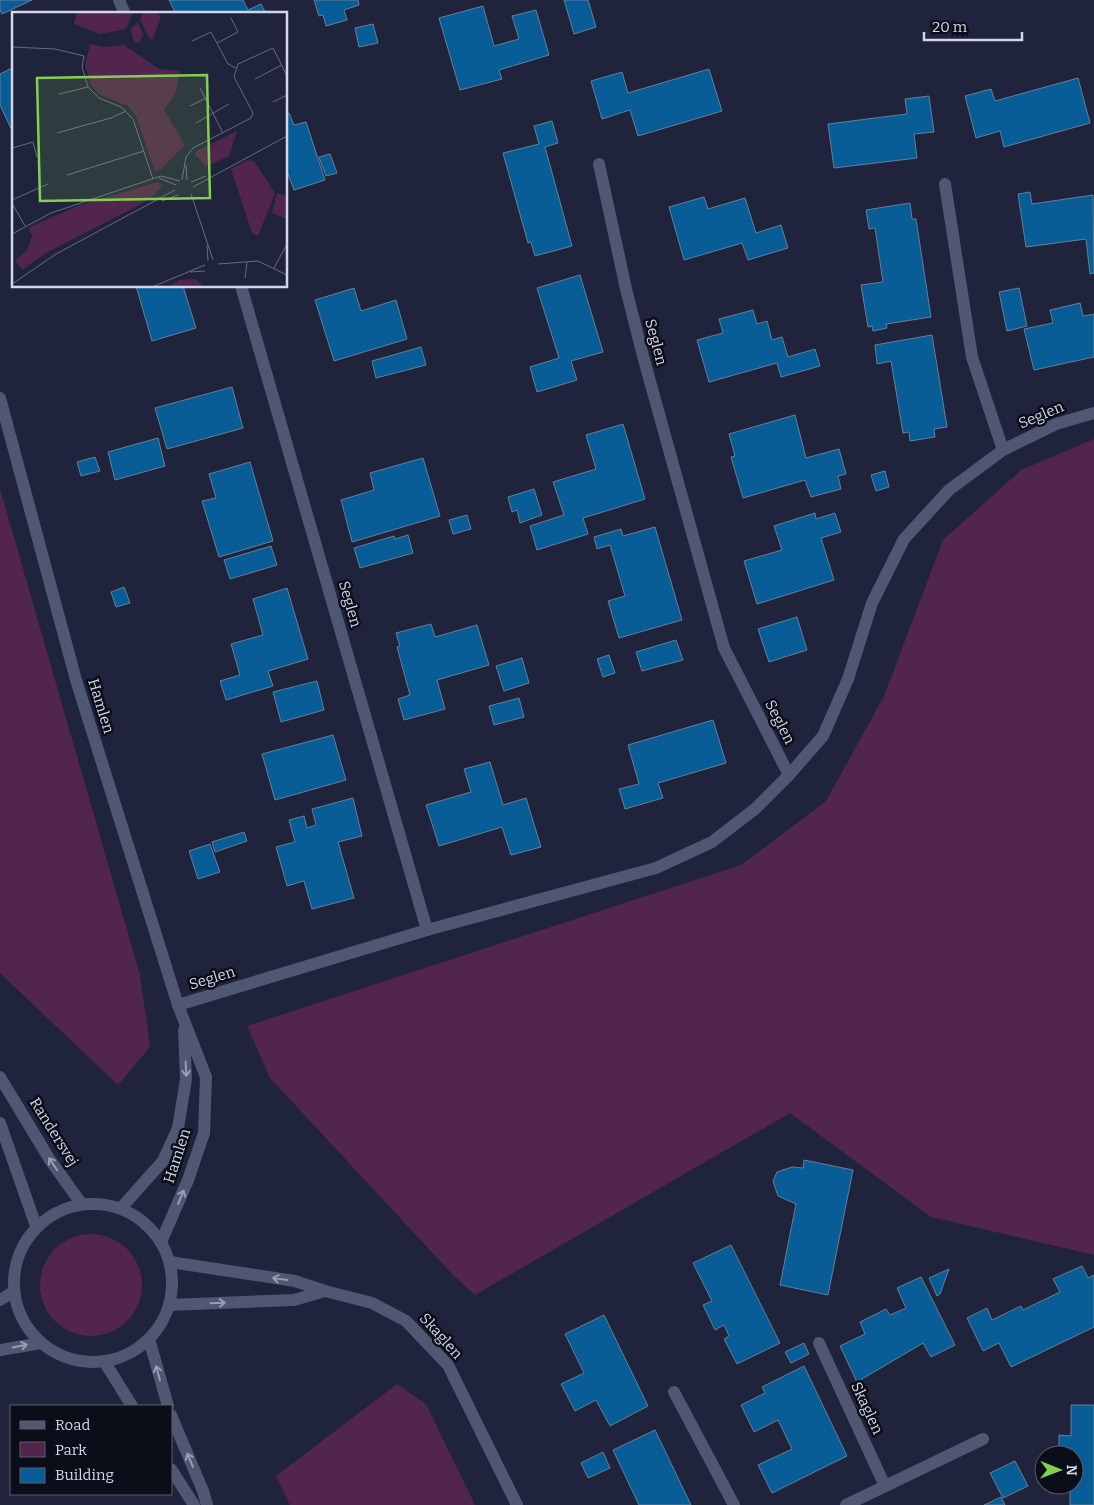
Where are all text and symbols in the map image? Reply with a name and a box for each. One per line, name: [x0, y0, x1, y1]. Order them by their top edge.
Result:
scale bar: [924, 10, 1022, 42]
inset map: [12, 12, 288, 288]
text: 20 m: [932, 18, 968, 36]
street label: Seglen: [641, 317, 671, 368]
street label: Seglen: [1016, 397, 1067, 433]
street label: Seglen: [335, 579, 365, 630]
street label: Hamlen: [84, 676, 118, 736]
street label: Seglen: [761, 697, 799, 748]
street label: Seglen: [187, 962, 238, 994]
one-way arrow: [181, 1061, 190, 1077]
street label: Randersvej: [26, 1094, 82, 1170]
street label: Hamlen: [160, 1126, 194, 1186]
one-way arrow: [48, 1157, 58, 1171]
one-way arrow: [176, 1190, 186, 1205]
one-way arrow: [272, 1273, 288, 1283]
one-way arrow: [210, 1298, 226, 1308]
street label: Skaglen: [416, 1309, 467, 1363]
one-way arrow: [12, 1341, 28, 1351]
one-way arrow: [153, 1365, 162, 1381]
street label: Skaglen: [847, 1379, 887, 1437]
legend: [10, 1405, 172, 1495]
text: Road: [55, 1416, 90, 1434]
text: Park: [55, 1441, 87, 1459]
north arrow: [1034, 1445, 1084, 1495]
one-way arrow: [185, 1453, 194, 1468]
text: N: [1063, 1465, 1080, 1476]
text: Building: [55, 1466, 114, 1484]

